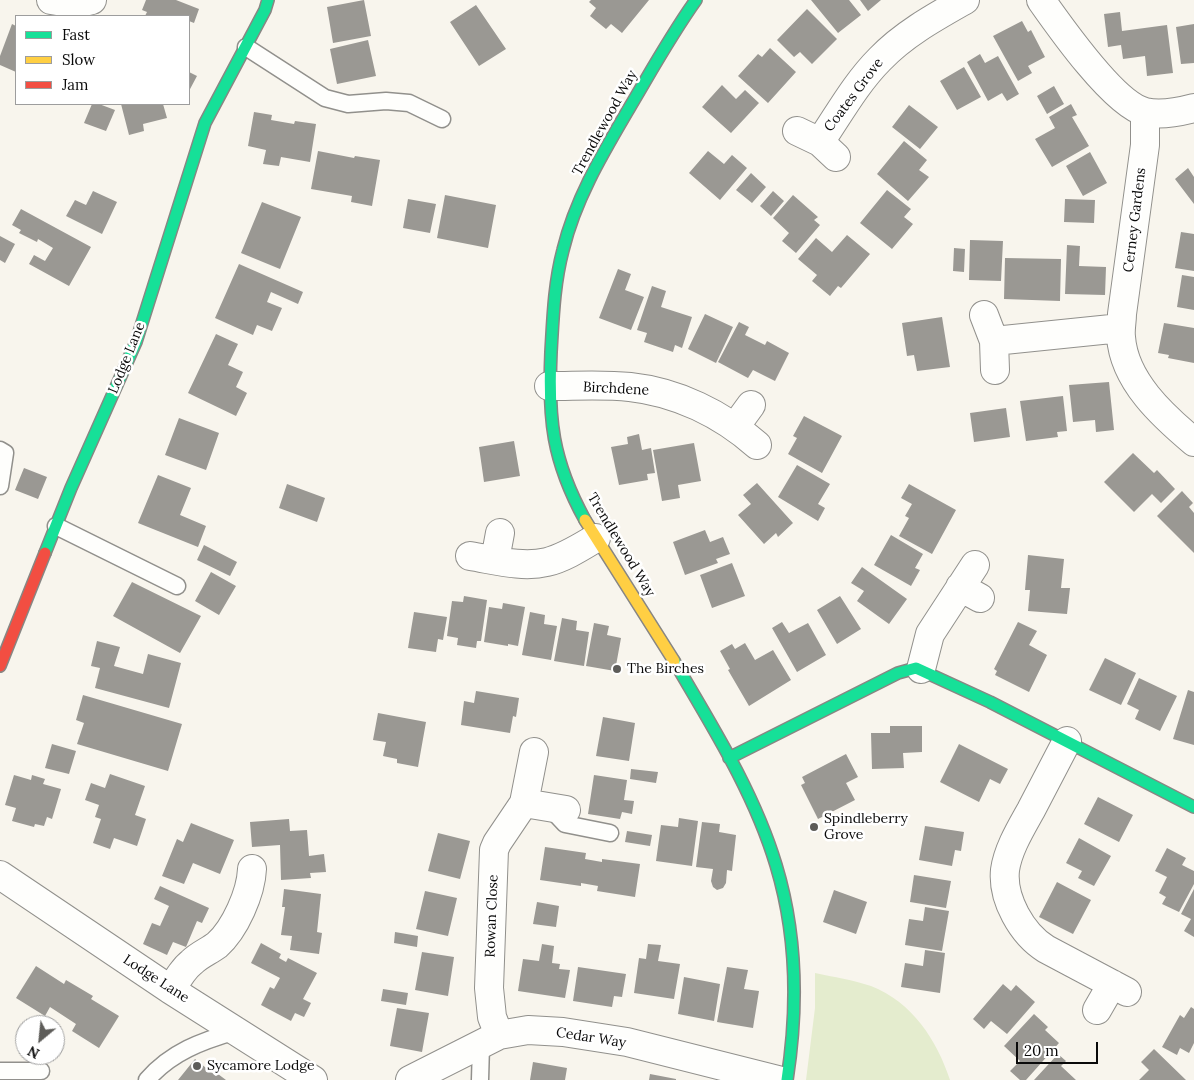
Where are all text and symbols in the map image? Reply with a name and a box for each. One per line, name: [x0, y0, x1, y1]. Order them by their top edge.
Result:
legend: [15, 15, 190, 105]
text: Fast: [62, 25, 90, 44]
text: Slow: [62, 50, 95, 69]
street label: Coates Grove: [821, 55, 887, 135]
street label: Trendlewood Way: [569, 67, 641, 179]
text: Jam: [62, 75, 89, 94]
street label: Cerney Gardens: [1120, 167, 1150, 273]
street label: Lodge Lane: [105, 320, 149, 396]
street label: Birchdene: [582, 379, 650, 399]
street label: Trendlewood Way: [583, 490, 659, 600]
place label: The Birches: [627, 661, 704, 677]
marker: The Birches: [611, 663, 623, 675]
place label: Spindleberry Grove: [824, 811, 908, 844]
marker: Spindleberry Grove: [808, 821, 820, 833]
street label: Rowan Close: [482, 874, 502, 958]
street label: Lodge Lane: [120, 951, 192, 1007]
north arrow: [15, 1015, 65, 1065]
street label: Cedar Way: [555, 1024, 627, 1052]
scale bar: [1019, 1032, 1102, 1064]
text: 20 m: [1024, 1041, 1059, 1060]
text: N: [24, 1042, 42, 1063]
place label: Sycamore Lodge: [207, 1058, 315, 1074]
marker: Sycamore Lodge: [191, 1060, 203, 1072]

